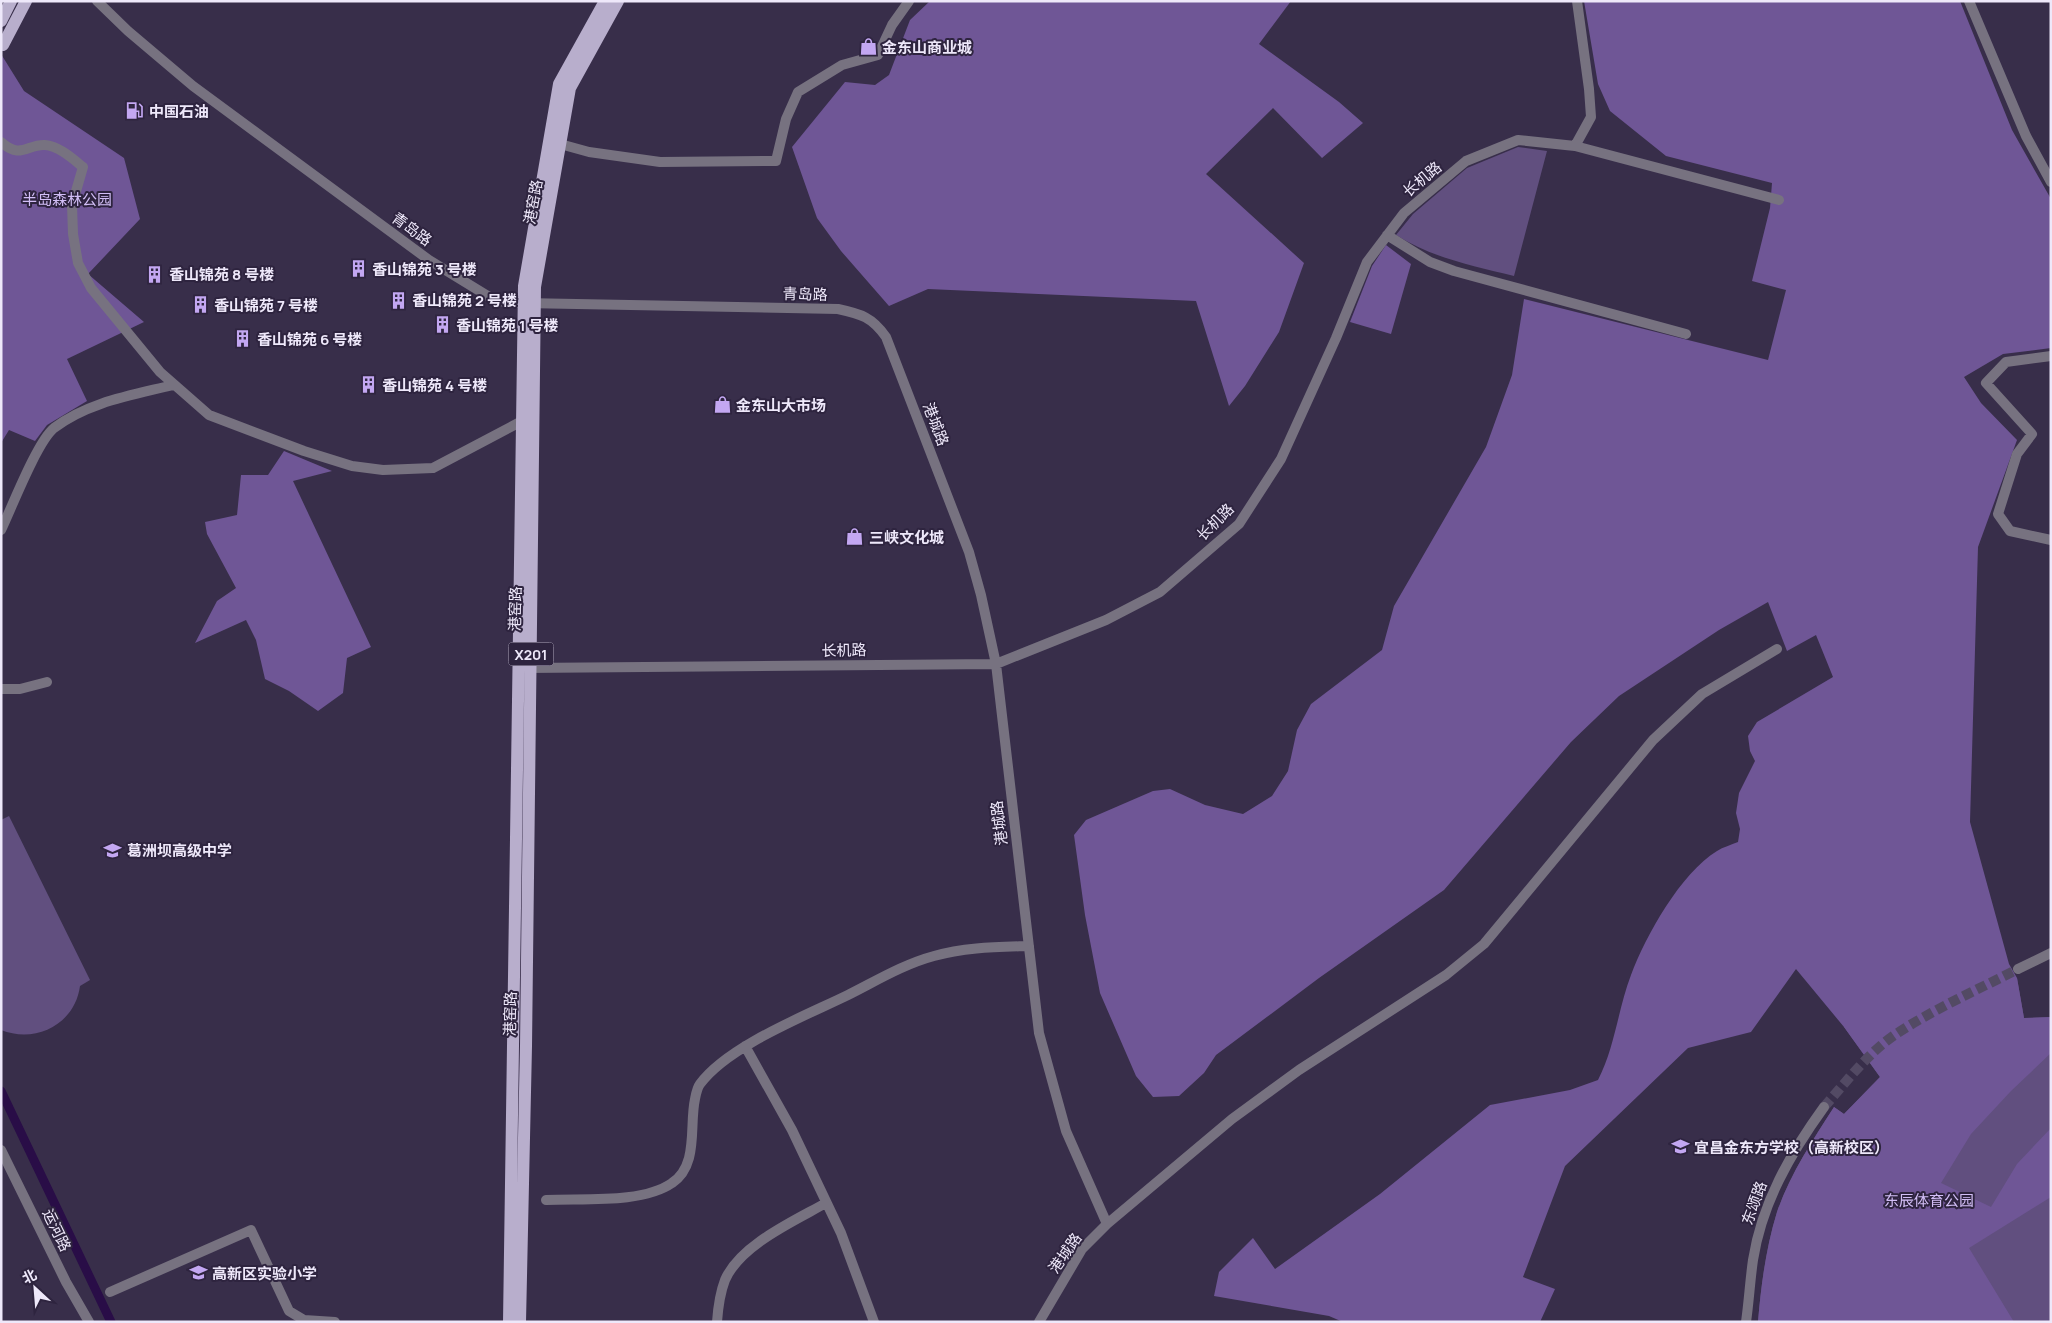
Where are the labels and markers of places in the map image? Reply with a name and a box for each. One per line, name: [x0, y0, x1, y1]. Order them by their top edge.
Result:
shop icon: 金东山商业城: [858, 37, 878, 57]
place label: 金东山商业城: [882, 37, 972, 58]
fuel station icon: 中国石油: [125, 101, 145, 121]
place label: 中国石油: [149, 101, 209, 122]
building icon: 香山锦苑 3 号楼: [348, 259, 368, 279]
place label: 香山锦苑 3 号楼: [372, 259, 477, 280]
building icon: 香山锦苑 8 号楼: [145, 264, 165, 284]
place label: 香山锦苑 8 号楼: [169, 264, 274, 285]
building icon: 香山锦苑 2 号楼: [388, 290, 408, 310]
place label: 香山锦苑 2 号楼: [412, 290, 517, 311]
building icon: 香山锦苑 7 号楼: [190, 295, 210, 315]
place label: 香山锦苑 7 号楼: [214, 295, 318, 316]
building icon: 香山锦苑 1 号楼: [432, 315, 452, 335]
place label: 香山锦苑 1 号楼: [456, 315, 559, 336]
building icon: 香山锦苑 6 号楼: [233, 329, 253, 349]
place label: 香山锦苑 6 号楼: [257, 329, 362, 350]
building icon: 香山锦苑 4 号楼: [358, 375, 378, 395]
place label: 香山锦苑 4 号楼: [382, 375, 487, 396]
shop icon: 金东山大市场: [712, 395, 732, 415]
place label: 金东山大市场: [736, 395, 826, 416]
shop icon: 三峡文化城: [845, 527, 865, 547]
place label: 三峡文化城: [869, 527, 944, 548]
school or university icon: 葛洲坝高级中学: [103, 840, 123, 860]
place label: 葛洲坝高级中学: [127, 840, 232, 861]
school or university icon: 宜昌金东方学校（高新校区）: [1670, 1137, 1690, 1157]
place label: 宜昌金东方学校（高新校区）: [1694, 1137, 1889, 1158]
school or university icon: 高新区实验小学: [188, 1263, 208, 1283]
place label: 高新区实验小学: [212, 1263, 317, 1284]

